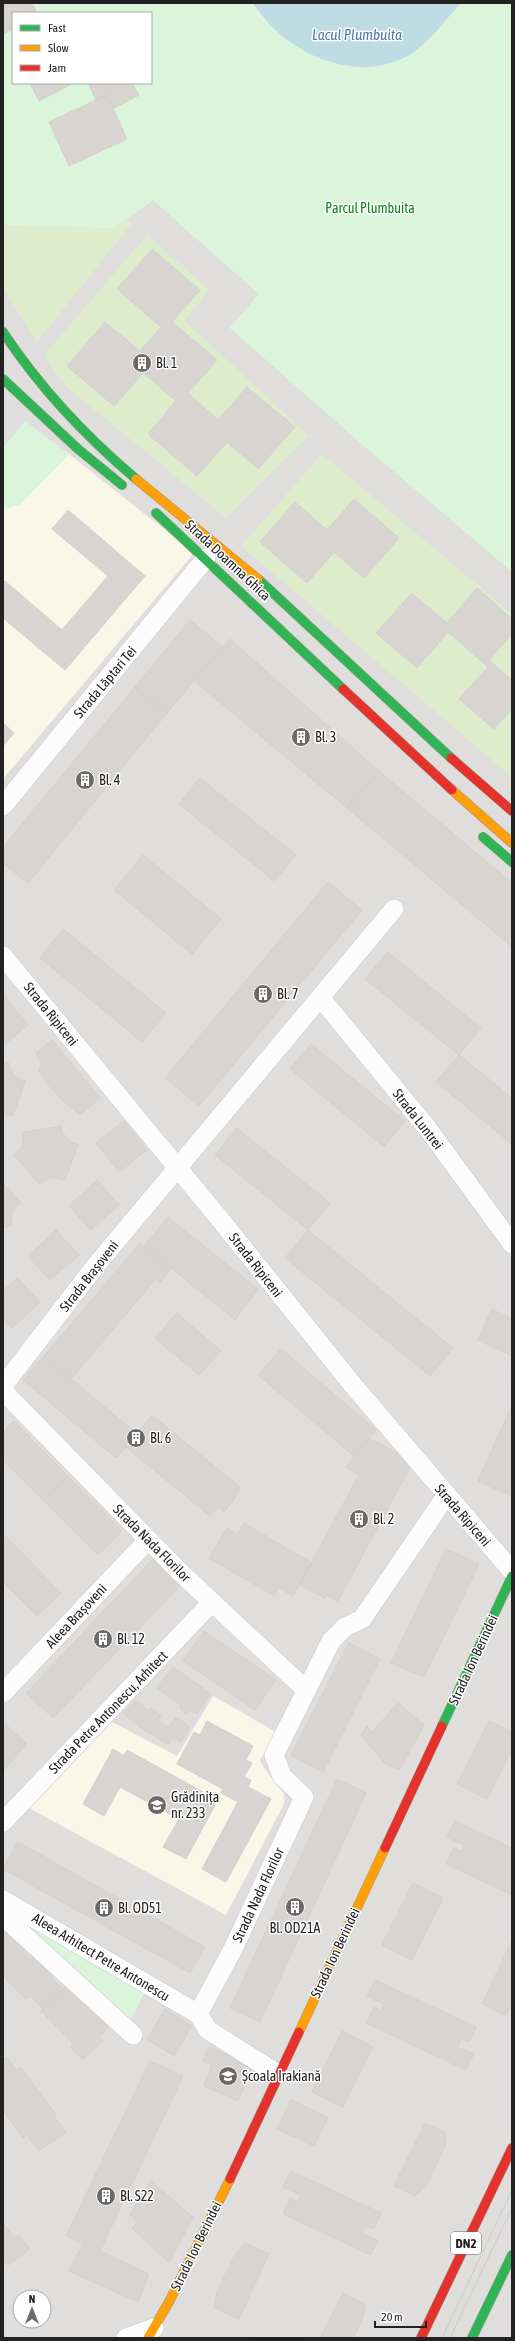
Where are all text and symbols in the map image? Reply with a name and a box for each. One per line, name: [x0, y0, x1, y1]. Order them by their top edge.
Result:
legend: [12, 12, 152, 84]
text: Fast: [48, 21, 66, 35]
water label: Lacul Plumbuita: [312, 26, 402, 43]
text: Slow: [48, 41, 69, 55]
text: Jam: [48, 61, 66, 75]
park label: Parcul Plumbuita: [325, 200, 415, 216]
building icon: Bl. 1: [131, 352, 153, 374]
place label: Bl. 1: [156, 355, 177, 371]
street label: Strada Doamna Ghica: [182, 516, 274, 604]
street label: Strada Lăptari Tei: [70, 643, 140, 721]
building icon: Bl. 3: [290, 726, 312, 748]
place label: Bl. 3: [315, 729, 336, 745]
building icon: Bl. 4: [74, 769, 96, 791]
place label: Bl. 4: [99, 772, 121, 788]
street label: Strada Ripiceni: [21, 979, 81, 1049]
building icon: Bl. 7: [252, 983, 274, 1005]
place label: Bl. 7: [277, 986, 298, 1002]
street label: Strada Luntrei: [390, 1086, 446, 1152]
street label: Strada Ripiceni: [226, 1230, 286, 1300]
street label: Strada Brașoveni: [56, 1237, 122, 1315]
building icon: Bl. 6: [125, 1427, 147, 1449]
place label: Bl. 6: [150, 1430, 172, 1446]
street label: Strada Ripiceni: [432, 1481, 494, 1549]
street label: Strada Nada Florilor: [110, 1501, 195, 1586]
building icon: Bl. 2: [348, 1508, 370, 1530]
place label: Bl. 2: [373, 1511, 394, 1527]
street label: Aleea Brașoveni: [42, 1581, 110, 1651]
street label: Strada Ion Berindei: [445, 1612, 501, 1708]
building icon: Bl. 12: [92, 1628, 114, 1650]
place label: Bl. 12: [117, 1631, 145, 1647]
street label: Strada Petre Antonescu, Arhitect: [45, 1648, 171, 1776]
place label: Grădinița nr. 233: [171, 1789, 219, 1821]
school or university icon: Grădinița nr. 233: [146, 1794, 168, 1816]
street label: Strada Nada Florilor: [229, 1844, 287, 1945]
building icon: Bl. OD21A: [284, 1896, 306, 1918]
building icon: Bl. OD51: [93, 1897, 115, 1919]
place label: Bl. OD51: [118, 1900, 162, 1916]
street label: Strada Ion Berindei: [307, 1905, 363, 2001]
street label: Aleea Arhitect Petre Antonescu: [29, 1910, 173, 2004]
place label: Bl. OD21A: [270, 1920, 321, 1936]
school or university icon: Școala Irakiană: [217, 2065, 239, 2087]
place label: Școala Irakiană: [242, 2068, 321, 2084]
building icon: Bl. S22: [95, 2185, 117, 2207]
place label: Bl. S22: [120, 2188, 154, 2204]
street label: Strada Ion Berindei: [167, 2199, 225, 2293]
road number: DN2: [451, 2232, 481, 2254]
north arrow: [12, 2289, 52, 2329]
text: N: [29, 2293, 35, 2305]
scale bar: [375, 2303, 426, 2329]
text: 20 m: [381, 2310, 403, 2324]

